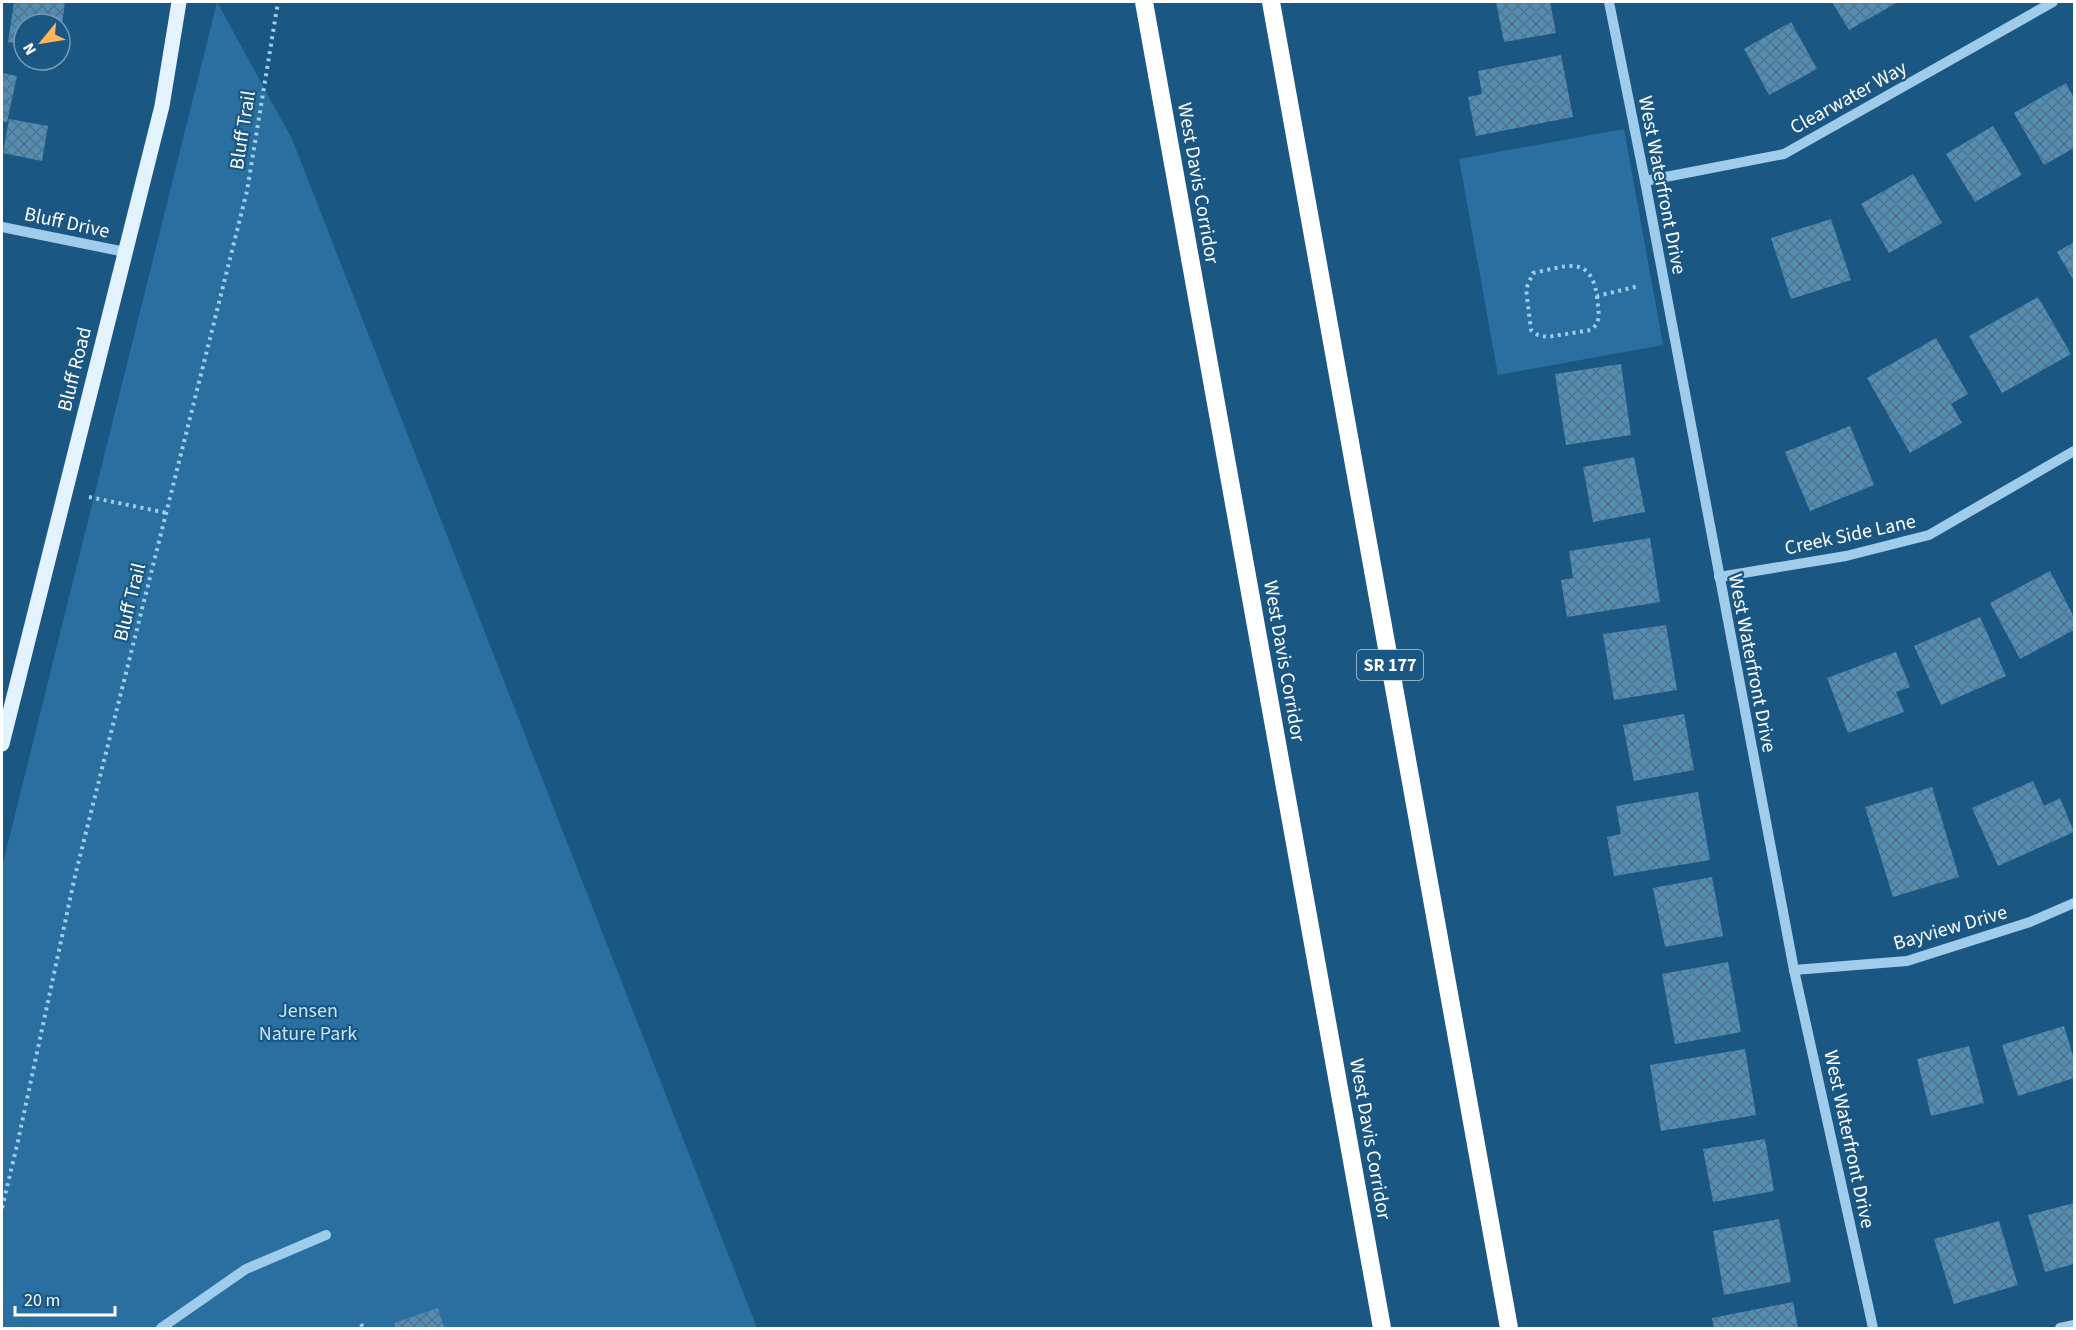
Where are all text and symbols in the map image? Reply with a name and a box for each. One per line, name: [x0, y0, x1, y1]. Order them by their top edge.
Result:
north arrow: [12, 12, 72, 72]
text: N: [18, 39, 42, 59]
street label: Clearwater Way: [1785, 54, 1913, 142]
street label: Bluff Trail: [223, 89, 263, 172]
street label: West Waterfront Drive: [1631, 93, 1693, 277]
street label: West Davis Corridor: [1170, 100, 1226, 266]
street label: Bluff Drive: [22, 200, 112, 246]
street label: Bluff Road: [51, 324, 99, 414]
street label: Creek Side Lane: [1782, 507, 1918, 563]
street label: Bluff Trail: [107, 560, 153, 644]
street label: West Waterfront Drive: [1721, 571, 1783, 755]
street label: West Davis Corridor: [1256, 578, 1312, 744]
road number: SR 177: [1357, 650, 1423, 680]
street label: Bayview Drive: [1890, 898, 2011, 958]
park label: Jensen Nature Park: [259, 997, 357, 1048]
street label: West Waterfront Drive: [1816, 1048, 1882, 1231]
street label: West Davis Corridor: [1342, 1056, 1398, 1222]
scale bar: [15, 1279, 116, 1317]
text: 20 m: [24, 1288, 60, 1313]

